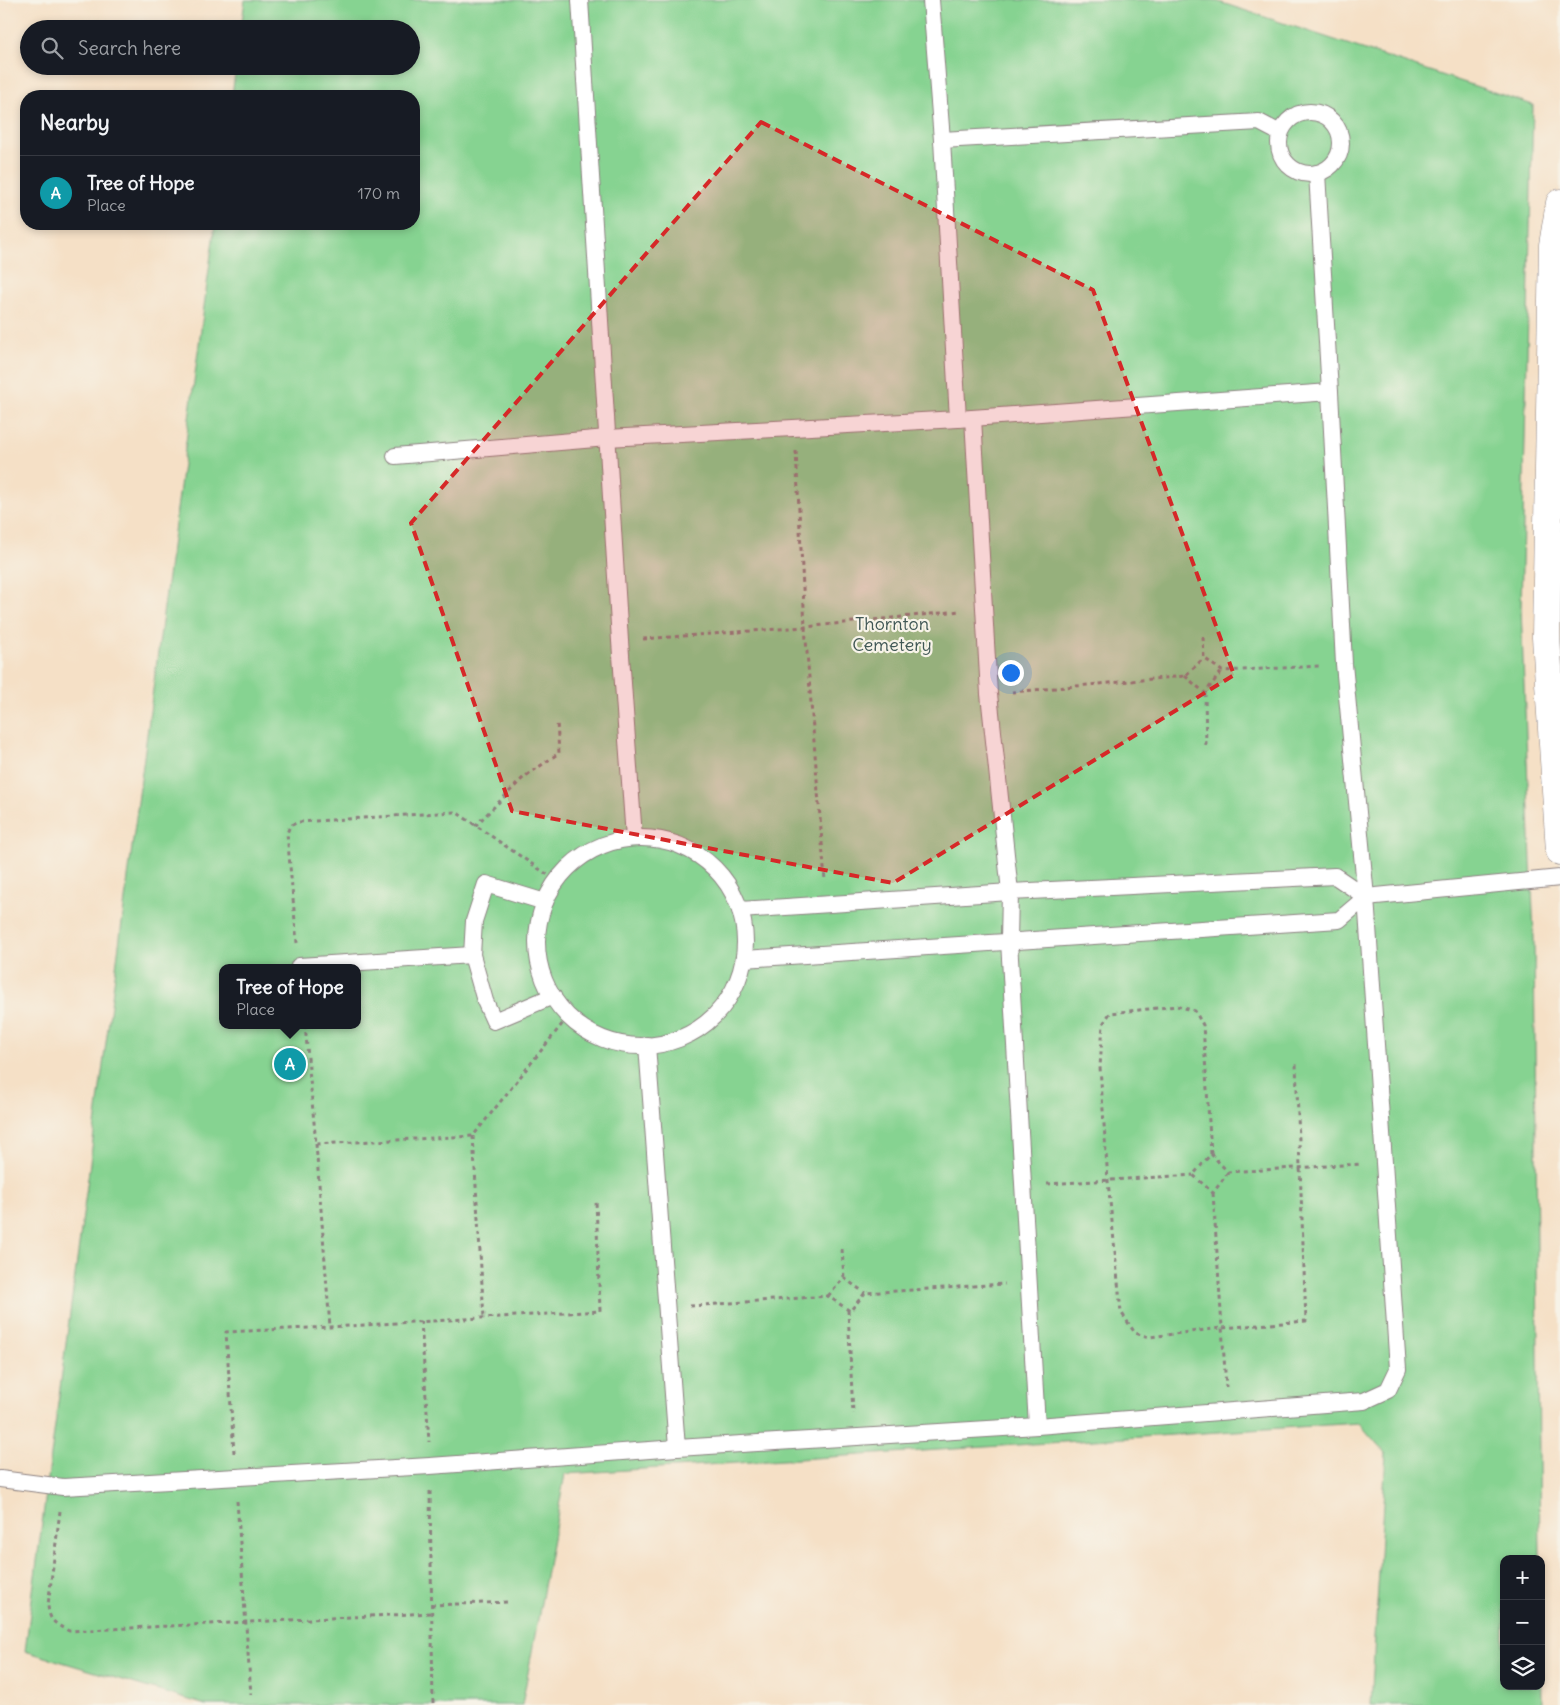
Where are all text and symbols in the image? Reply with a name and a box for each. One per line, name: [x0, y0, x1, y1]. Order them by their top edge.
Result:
search box: [20, 20, 420, 75]
icon: search: [38, 34, 66, 62]
text: Search here: [78, 36, 181, 60]
text: Nearby: [40, 109, 110, 136]
text: Tree of Hope: [87, 171, 195, 195]
text: A: [51, 183, 61, 203]
text: 170 m: [357, 183, 400, 203]
text: Place: [87, 195, 126, 215]
park label: Thornton Cemetery: [852, 612, 932, 656]
your location: [998, 660, 1024, 686]
popup: [219, 964, 361, 1029]
text: Tree of Hope: [236, 975, 344, 999]
text: Place: [236, 999, 275, 1019]
pin: A: [274, 1045, 306, 1083]
map controls: [1500, 1555, 1545, 1690]
button: +: [1500, 1555, 1545, 1600]
button: −: [1500, 1600, 1545, 1645]
button: layers: [1500, 1645, 1545, 1690]

